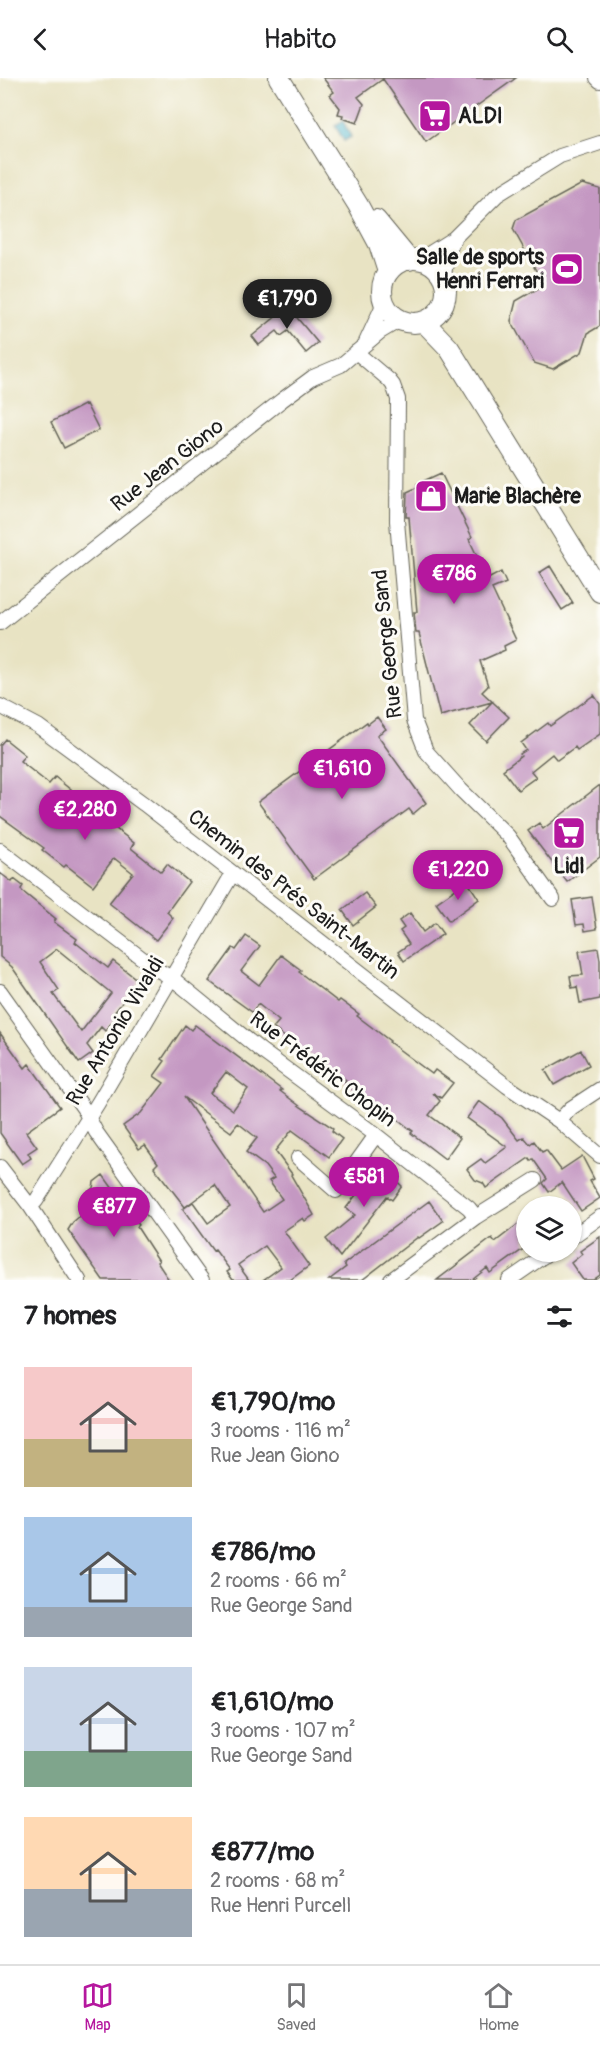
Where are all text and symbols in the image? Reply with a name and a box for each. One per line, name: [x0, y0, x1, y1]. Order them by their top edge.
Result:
icon: back: [24, 23, 57, 56]
text: Habito: [263, 23, 337, 56]
icon: search: [543, 23, 576, 56]
supermarket icon: ALDI: [417, 98, 453, 134]
place label: ALDI: [458, 103, 503, 130]
place label: Salle de sports Henri Ferrari: [416, 244, 545, 295]
sports icon: Salle de sports Henri Ferrari: [549, 251, 585, 287]
pin: €1,790: [238, 279, 336, 330]
text: €1,790: [257, 286, 317, 311]
street label: Rue Jean Giono: [105, 413, 229, 518]
shop icon: Marie Blachère: [413, 478, 449, 514]
place label: Marie Blachère: [454, 483, 581, 510]
pin: €786: [418, 554, 490, 605]
text: €786: [431, 561, 477, 586]
street label: Rue George Sand: [366, 568, 409, 720]
pin: €1,610: [293, 749, 391, 800]
text: €1,610: [312, 756, 372, 781]
pin: €2,280: [36, 790, 134, 841]
text: €2,280: [53, 797, 117, 822]
street label: Chemin des Prés Saint-Martin: [183, 803, 405, 985]
supermarket icon: Lidl: [551, 815, 587, 851]
pin: €1,220: [409, 850, 507, 901]
place label: Lidl: [554, 853, 584, 880]
text: €1,220: [427, 857, 489, 882]
street label: Rue Antonio Vivaldi: [60, 952, 171, 1111]
street label: Rue Frédéric Chopin: [244, 1006, 401, 1133]
pin: €581: [328, 1157, 400, 1208]
text: €581: [343, 1164, 385, 1189]
pin: €877: [78, 1187, 150, 1238]
text: €877: [92, 1194, 136, 1219]
map controls: [516, 1196, 582, 1262]
button: layers: [516, 1196, 582, 1262]
text: 7 homes: [24, 1300, 116, 1332]
icon: filters: [543, 1300, 576, 1333]
text: €1,790/mo: [210, 1386, 335, 1418]
icon: home: [72, 1391, 144, 1463]
text: 3 rooms · 116 m²: [210, 1418, 351, 1443]
text: Rue Jean Giono: [210, 1443, 339, 1468]
text: €786/mo: [210, 1536, 316, 1568]
icon: home: [72, 1541, 144, 1613]
text: 2 rooms · 66 m²: [210, 1568, 347, 1593]
text: Rue George Sand: [210, 1593, 353, 1618]
text: €1,610/mo: [210, 1686, 333, 1718]
icon: home: [72, 1691, 144, 1763]
text: 3 rooms · 107 m²: [210, 1718, 356, 1743]
text: Rue George Sand: [210, 1743, 353, 1768]
text: €877/mo: [210, 1836, 314, 1868]
icon: home: [72, 1841, 144, 1913]
text: 2 rooms · 68 m²: [210, 1868, 345, 1893]
text: Rue Henri Purcell: [210, 1893, 351, 1918]
tab: Map: [81, 1979, 114, 2035]
tab: Saved: [276, 1979, 316, 2035]
tab: Home: [478, 1979, 519, 2035]

